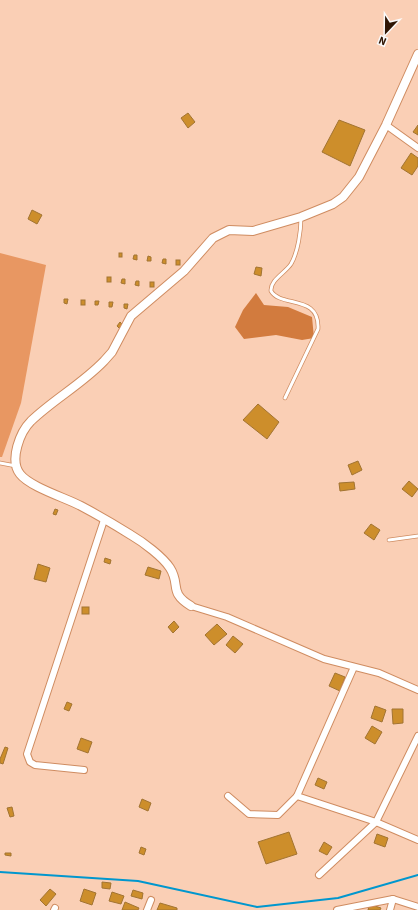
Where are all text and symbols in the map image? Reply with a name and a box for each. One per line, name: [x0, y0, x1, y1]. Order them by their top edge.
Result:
north arrow: [366, 12, 406, 52]
text: N: [376, 32, 389, 49]

